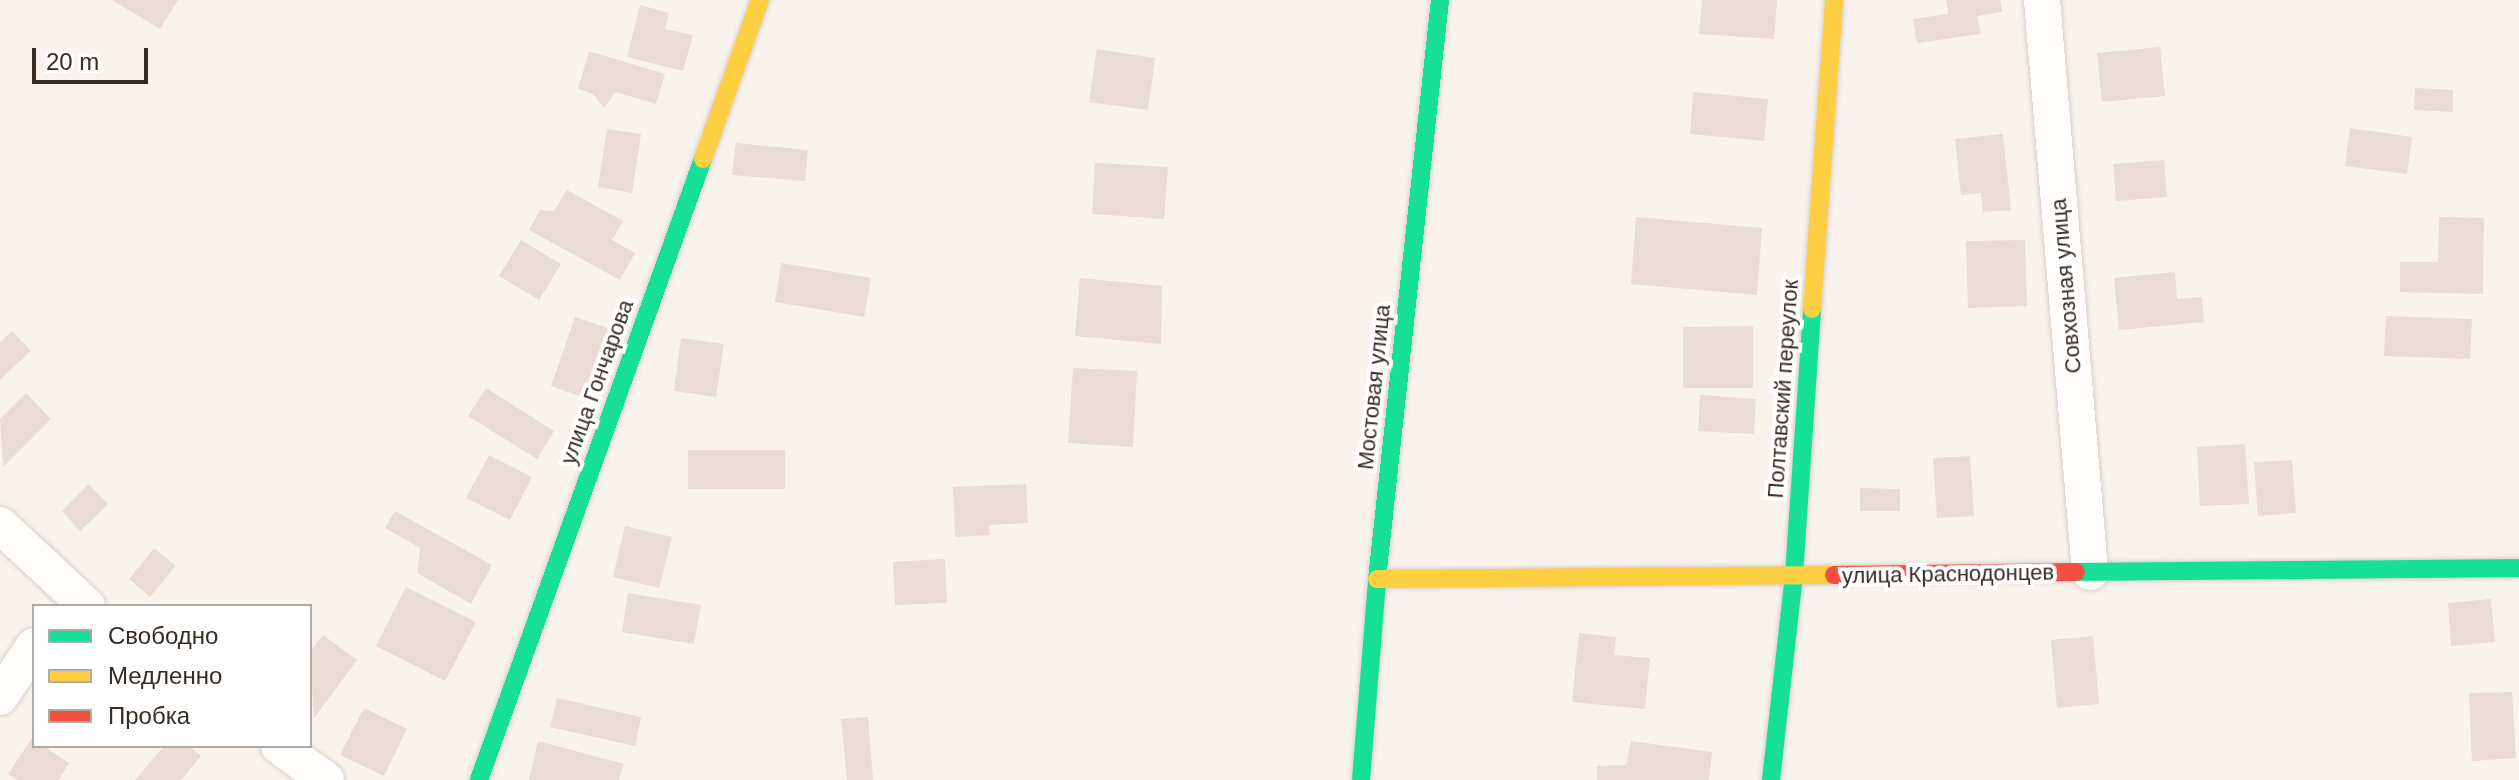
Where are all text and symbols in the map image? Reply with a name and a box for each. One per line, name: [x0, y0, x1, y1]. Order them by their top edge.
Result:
scale bar: [36, 32, 152, 82]
text: 20 m: [46, 48, 99, 75]
street label: Совхозная улица: [2045, 197, 2087, 375]
street label: Полтавский переулок: [1762, 279, 1804, 499]
street label: улица Гончарова: [555, 296, 639, 468]
street label: Мостовая улица: [1352, 303, 1396, 471]
street label: улица Краснодонцев: [1842, 559, 2054, 589]
legend: [32, 604, 312, 748]
text: Свободно: [108, 622, 218, 649]
text: Медленно: [108, 662, 222, 689]
text: Пробка: [108, 702, 190, 729]

